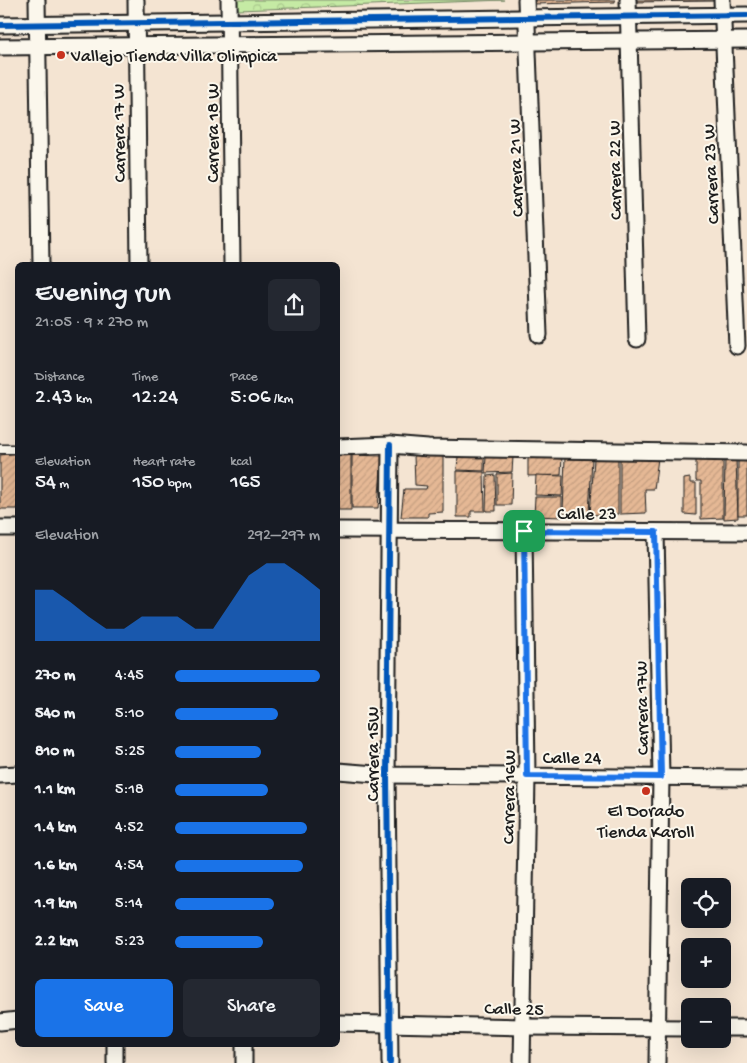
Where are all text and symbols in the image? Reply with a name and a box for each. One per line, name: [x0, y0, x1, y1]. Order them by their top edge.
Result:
place label: Vallejo Tienda Villa Olimpica: [70, 47, 278, 68]
marker: Vallejo Tienda Villa Olimpica: [55, 49, 67, 61]
street label: Carrera 17 W: [109, 83, 132, 182]
street label: Carrera 18 W: [204, 83, 225, 183]
street label: Carrera 21 W: [505, 119, 530, 217]
street label: Carrera 22 W: [605, 120, 628, 220]
street label: Carrera 23 W: [699, 123, 726, 224]
text: Evening run: [35, 278, 171, 311]
button: share: [268, 279, 320, 331]
text: 21:05 · 9 × 270 m: [35, 314, 148, 333]
text: Distance: [35, 369, 84, 386]
text: Time: [133, 369, 158, 386]
text: Pace: [230, 369, 258, 386]
text: 2.43: [35, 386, 73, 411]
text: 12:24: [133, 386, 178, 411]
text: 5:06: [230, 386, 271, 411]
text: km: [73, 391, 92, 408]
text: /km: [271, 391, 293, 408]
text: Elevation: [35, 454, 91, 471]
text: Heart rate: [133, 454, 195, 471]
text: kcal: [230, 454, 252, 471]
text: 54: [35, 471, 56, 496]
text: 150: [133, 471, 164, 496]
text: 165: [230, 471, 261, 496]
text: m: [56, 476, 69, 493]
text: bpm: [164, 476, 192, 493]
street label: Calle 23: [557, 505, 617, 526]
pin: [503, 510, 545, 552]
icon: arrive: [510, 517, 538, 545]
text: Elevation: [35, 527, 99, 546]
text: 292–297 m: [247, 527, 320, 546]
street label: Carrera 17W: [632, 661, 655, 755]
text: 270 m: [35, 667, 75, 686]
text: 4:45: [115, 667, 144, 686]
text: 540 m: [35, 705, 75, 724]
text: 5:10: [115, 705, 144, 724]
street label: Carrera 15W: [364, 707, 385, 801]
text: 810 m: [35, 743, 74, 762]
text: 5:25: [115, 743, 145, 762]
street label: Calle 24: [543, 749, 602, 770]
street label: Carrera 16W: [499, 750, 522, 844]
text: 1.1 km: [35, 781, 75, 800]
text: 5:18: [115, 781, 144, 800]
marker: El Dorado Tienda Karoll: [640, 785, 652, 797]
place label: El Dorado Tienda Karoll: [596, 802, 695, 844]
text: 1.4 km: [35, 819, 76, 838]
text: 4:52: [115, 819, 144, 838]
text: 1.6 km: [35, 857, 77, 876]
text: 4:54: [115, 857, 144, 876]
map controls: [681, 878, 731, 1048]
button: locate: [681, 878, 731, 928]
text: 1.9 km: [35, 895, 77, 914]
text: 5:14: [115, 895, 142, 914]
text: 2.2 km: [35, 933, 78, 952]
text: 5:23: [115, 933, 145, 952]
button: +: [681, 938, 731, 988]
button: Save: [35, 979, 173, 1037]
button: Share: [183, 979, 320, 1037]
button: −: [681, 998, 731, 1048]
street label: Calle 25: [484, 999, 544, 1022]

